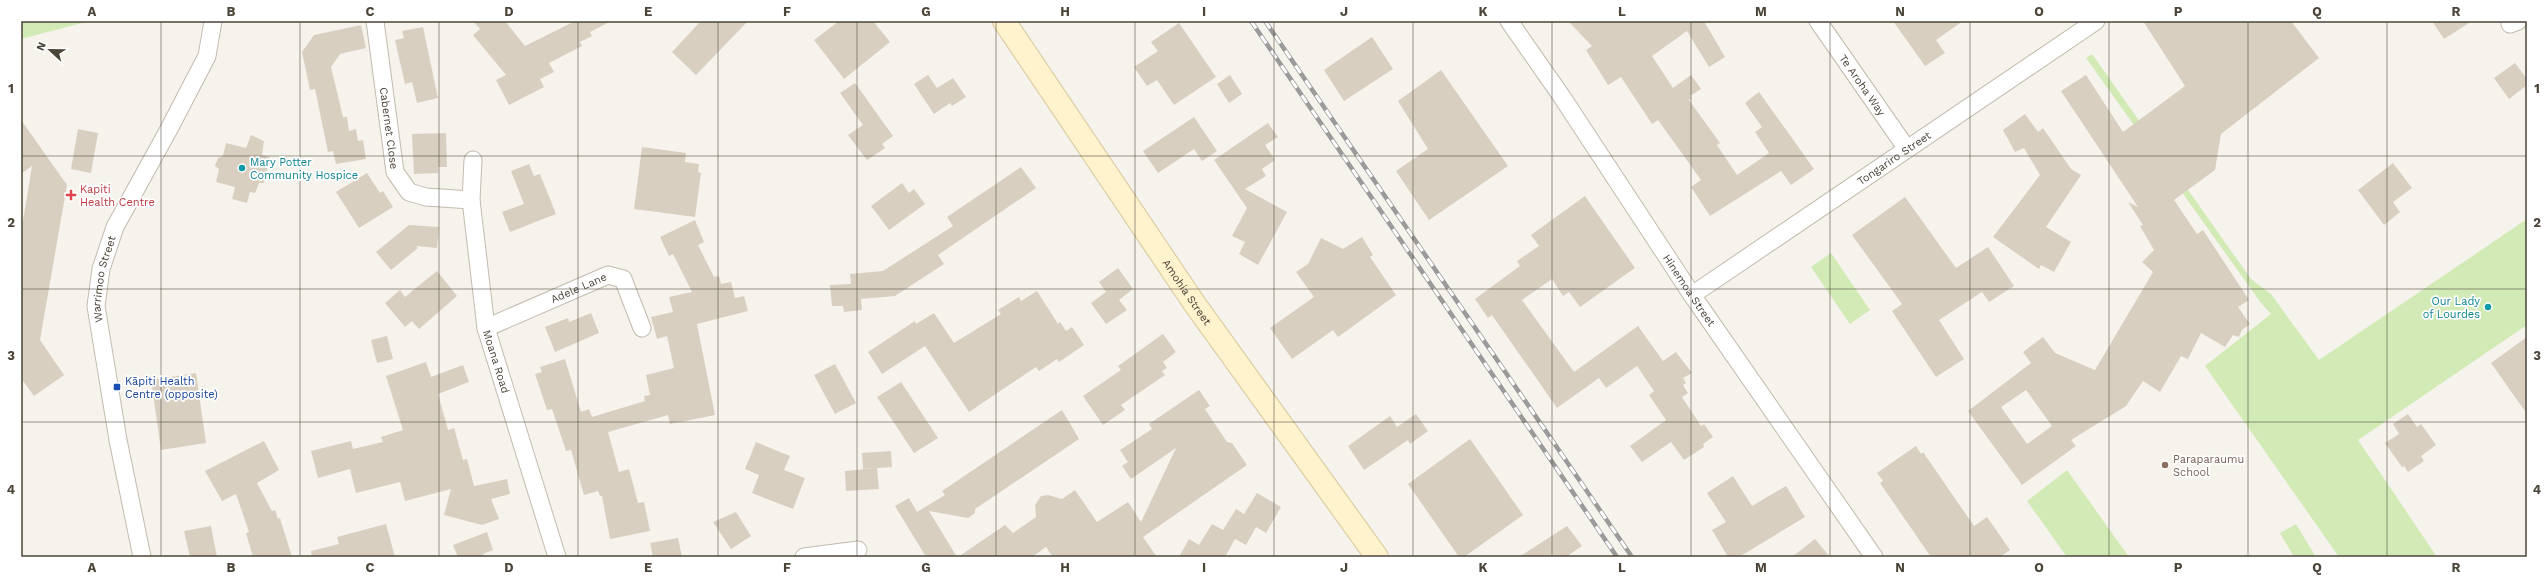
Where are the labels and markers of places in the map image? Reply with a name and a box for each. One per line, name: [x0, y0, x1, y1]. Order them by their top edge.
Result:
place label: Mary Potter Community Hospice: [250, 156, 358, 182]
marker: Mary Potter Community Hospice: [237, 163, 247, 173]
place label: Kapiti Health Centre: [80, 183, 155, 209]
marker: Kapiti Health Centre: [65, 189, 77, 201]
place label: Our Lady of Lourdes: [2423, 295, 2480, 321]
marker: Our Lady of Lourdes: [2483, 302, 2493, 312]
place label: Kāpiti Health Centre (opposite): [125, 375, 218, 401]
marker: Kāpiti Health Centre (opposite): [112, 382, 122, 392]
place label: Paraparaumu School: [2173, 453, 2244, 479]
marker: Paraparaumu School: [2160, 460, 2170, 470]

